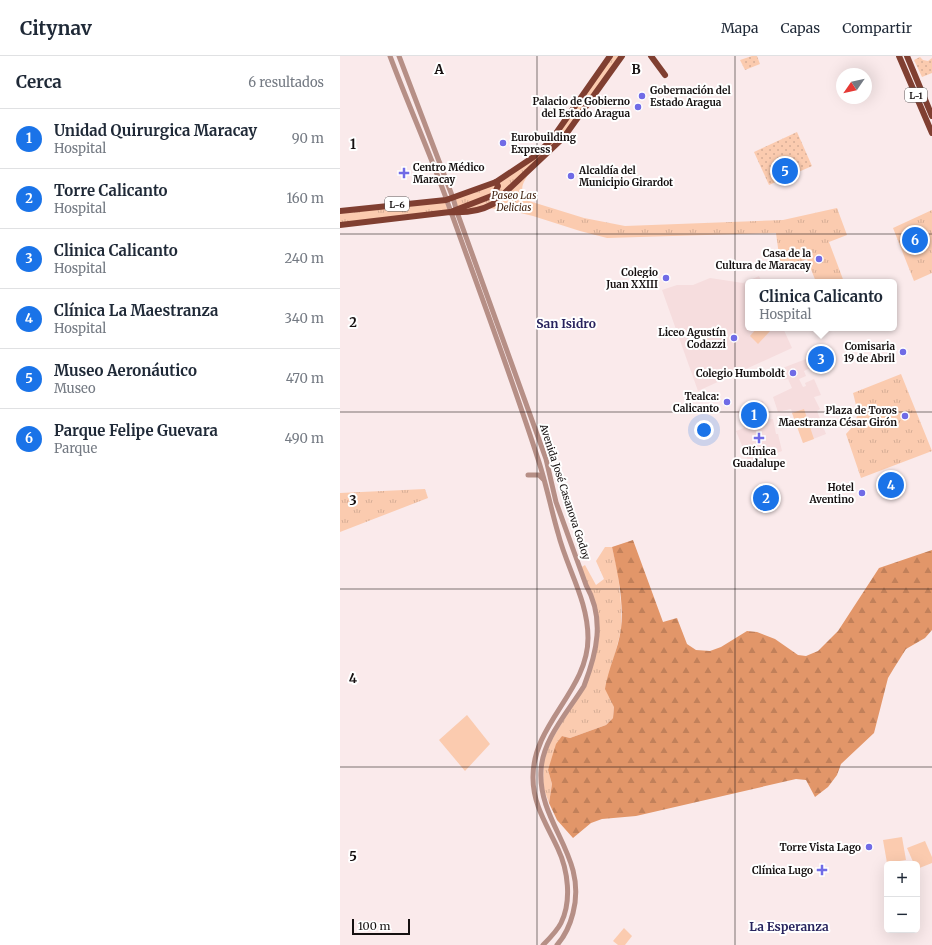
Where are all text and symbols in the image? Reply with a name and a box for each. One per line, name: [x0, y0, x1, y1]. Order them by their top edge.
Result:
text: Citynav: [20, 16, 92, 40]
text: Mapa: [721, 19, 758, 37]
text: Capas: [780, 19, 820, 37]
text: Compartir: [842, 19, 912, 37]
text: A: [433, 61, 444, 78]
text: B: [631, 61, 641, 78]
north arrow: [836, 68, 872, 104]
text: Cerca: [16, 71, 62, 93]
text: 6 resultados: [248, 74, 324, 91]
place label: Gobernación del Estado Aragua: [650, 84, 731, 109]
road number: L-1: [905, 88, 927, 102]
marker: Gobernación del Estado Aragua: [637, 91, 647, 101]
place label: Palacio de Gobierno del Estado Aragua: [533, 95, 630, 120]
marker: Palacio de Gobierno del Estado Aragua: [633, 102, 643, 112]
text: Unidad Quirurgica Maracay: [54, 121, 257, 140]
text: 1: [26, 130, 32, 147]
text: 90 m: [292, 130, 324, 147]
place label: Eurobuilding Express: [511, 131, 577, 156]
text: 1: [350, 136, 356, 153]
marker: Eurobuilding Express: [498, 138, 508, 148]
text: Hospital: [54, 140, 106, 157]
pin: 5: [772, 156, 798, 186]
place label: Centro Médico Maracay: [413, 161, 485, 186]
place label: Alcaldía del Municipio Girardot: [578, 164, 673, 189]
marker: Centro Médico Maracay: [398, 167, 410, 179]
marker: Alcaldía del Municipio Girardot: [566, 171, 576, 181]
text: Torre Calicanto: [54, 181, 168, 200]
park label: Paseo Las Delicias: [492, 189, 536, 214]
text: 2: [25, 190, 33, 207]
text: 160 m: [286, 190, 324, 207]
road number: L-6: [385, 197, 409, 211]
text: Hospital: [54, 200, 106, 217]
pin: 6: [902, 225, 928, 255]
text: Clinica Calicanto: [54, 241, 178, 260]
place label: Casa de la Cultura de Maracay: [716, 247, 811, 272]
text: 3: [25, 250, 33, 267]
text: 240 m: [284, 250, 324, 267]
marker: Casa de la Cultura de Maracay: [814, 254, 824, 264]
text: Hospital: [54, 260, 106, 277]
place label: Colegio Juan XXIII: [605, 266, 658, 291]
marker: Colegio Juan XXIII: [661, 273, 671, 283]
popup: [745, 279, 897, 331]
text: Clinica Calicanto: [759, 287, 883, 306]
text: Clínica La Maestranza: [54, 301, 219, 320]
text: Hospital: [759, 306, 812, 323]
text: 4: [25, 310, 33, 327]
text: 340 m: [285, 310, 324, 327]
text: 2: [349, 314, 357, 331]
district label: San Isidro: [536, 316, 596, 331]
text: Hospital: [54, 320, 106, 337]
place label: Liceo Agustín Codazzi: [658, 326, 727, 351]
marker: Liceo Agustín Codazzi: [729, 333, 739, 343]
place label: Comisaria 19 de Abril: [844, 340, 896, 365]
pin: 3: [808, 344, 834, 374]
marker: Comisaria 19 de Abril: [898, 347, 908, 357]
text: Museo Aeronáutico: [54, 361, 197, 380]
place label: Colegio Humboldt: [696, 367, 785, 380]
marker: Colegio Humboldt: [788, 368, 798, 378]
text: 5: [25, 370, 33, 387]
text: 470 m: [286, 370, 324, 387]
text: Museo: [54, 380, 96, 397]
place label: Tealca: Calicanto: [673, 390, 719, 415]
marker: Tealca: Calicanto: [722, 397, 732, 407]
pin: 1: [741, 400, 767, 430]
place label: Plaza de Toros Maestranza César Girón: [778, 404, 897, 429]
marker: Plaza de Toros Maestranza César Girón: [900, 411, 910, 421]
your location: [694, 420, 714, 440]
text: Parque Felipe Guevara: [54, 421, 218, 440]
street label: Avenida José Casanova Godoy: [537, 421, 593, 562]
text: 6: [25, 430, 33, 447]
text: 490 m: [285, 430, 324, 447]
marker: Clínica Guadalupe: [753, 432, 765, 444]
text: Parque: [54, 440, 97, 457]
place label: Clínica Guadalupe: [733, 445, 786, 470]
pin: 4: [878, 470, 904, 500]
place label: Hotel Aventino: [808, 481, 855, 506]
pin: 2: [753, 483, 779, 513]
marker: Hotel Aventino: [857, 488, 867, 498]
text: 3: [349, 492, 357, 509]
text: 4: [349, 670, 358, 687]
place label: Torre Vista Lago: [780, 841, 861, 854]
marker: Torre Vista Lago: [864, 842, 874, 852]
text: 5: [349, 848, 357, 865]
map controls: [884, 861, 920, 933]
button: +: [884, 861, 920, 897]
place label: Clínica Lugo: [752, 864, 813, 877]
marker: Clínica Lugo: [816, 864, 828, 876]
button: −: [884, 897, 920, 933]
scale bar: [352, 917, 410, 936]
text: 100 m: [358, 919, 390, 933]
district label: La Esperanza: [749, 919, 829, 934]

